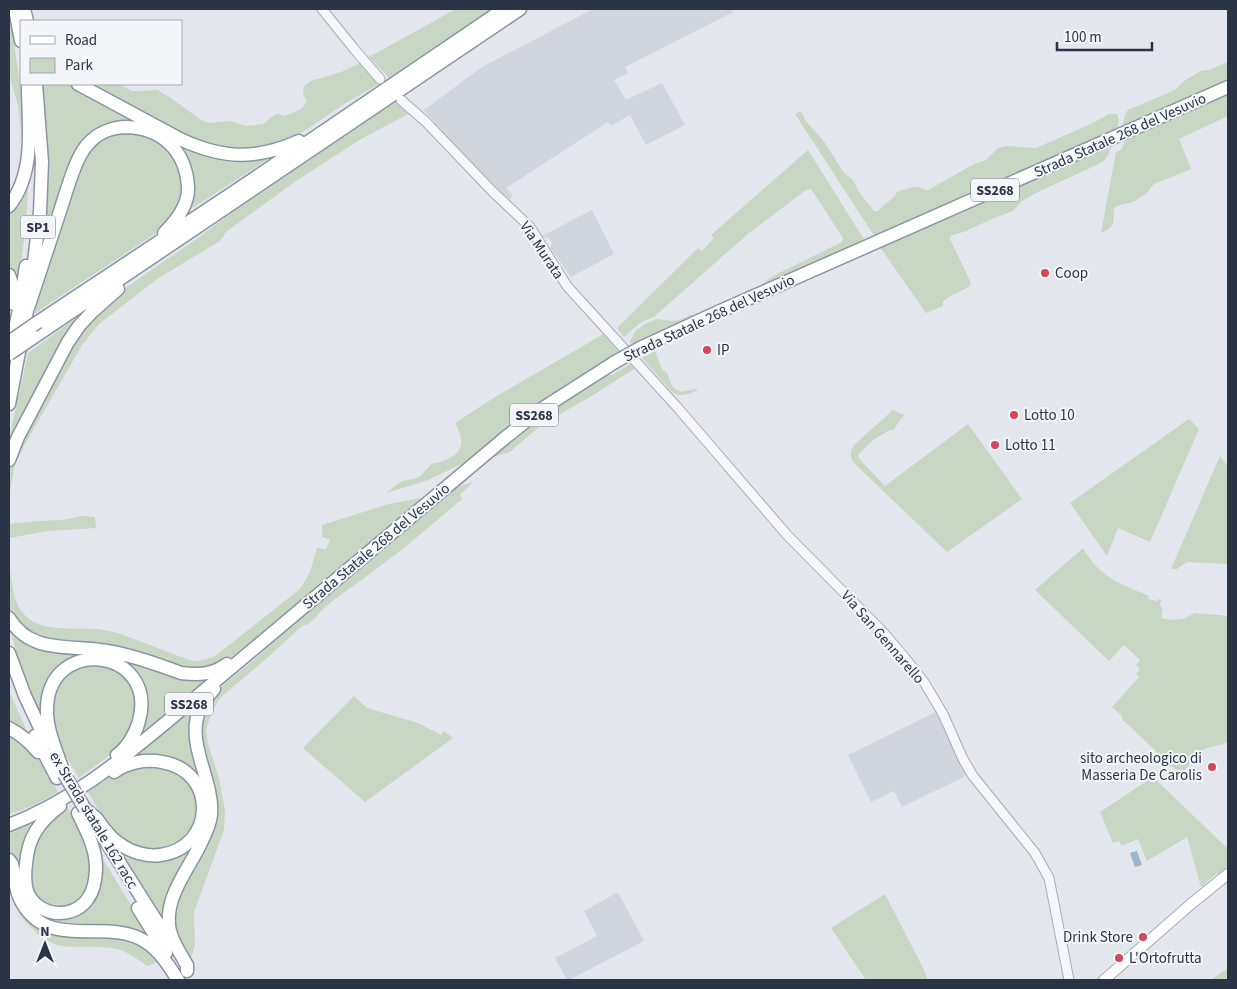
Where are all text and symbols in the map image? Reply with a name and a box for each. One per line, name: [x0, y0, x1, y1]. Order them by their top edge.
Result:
legend: [20, 20, 182, 85]
scale bar: [1057, 20, 1152, 52]
text: 100 m: [1064, 27, 1102, 48]
text: Road: [65, 30, 97, 51]
text: Park: [65, 55, 94, 76]
street label: Strada Statale 268 del Vesuvio: [1031, 88, 1210, 183]
road number: SS268: [971, 178, 1019, 202]
road number: SP1: [20, 216, 56, 238]
street label: Via Murata: [515, 217, 569, 283]
place label: Coop: [1055, 263, 1088, 284]
marker: Coop: [1039, 267, 1051, 279]
street label: Strada Statale 268 del Vesuvio: [620, 270, 798, 367]
place label: IP: [717, 340, 729, 361]
marker: IP: [701, 344, 713, 356]
road number: SS268: [510, 404, 558, 426]
place label: Lotto 10: [1024, 405, 1075, 426]
marker: Lotto 10: [1008, 409, 1020, 421]
place label: Lotto 11: [1005, 435, 1056, 456]
marker: Lotto 11: [989, 439, 1001, 451]
street label: Strada Statale 268 del Vesuvio: [298, 478, 455, 614]
street label: Via San Gennarello: [836, 586, 929, 689]
road number: SS268: [165, 692, 213, 716]
street label: ex Strada statale 162 racc: [44, 748, 143, 893]
place label: sito archeologico di Masseria De Carolis: [1080, 748, 1202, 786]
marker: sito archeologico di Masseria De Carolis: [1206, 761, 1218, 773]
north arrow: [20, 919, 70, 969]
text: N: [40, 922, 50, 942]
place label: Drink Store: [1063, 927, 1133, 948]
marker: Drink Store: [1137, 931, 1149, 943]
place label: L'Ortofrutta: [1129, 948, 1202, 969]
marker: L'Ortofrutta: [1113, 952, 1125, 964]

